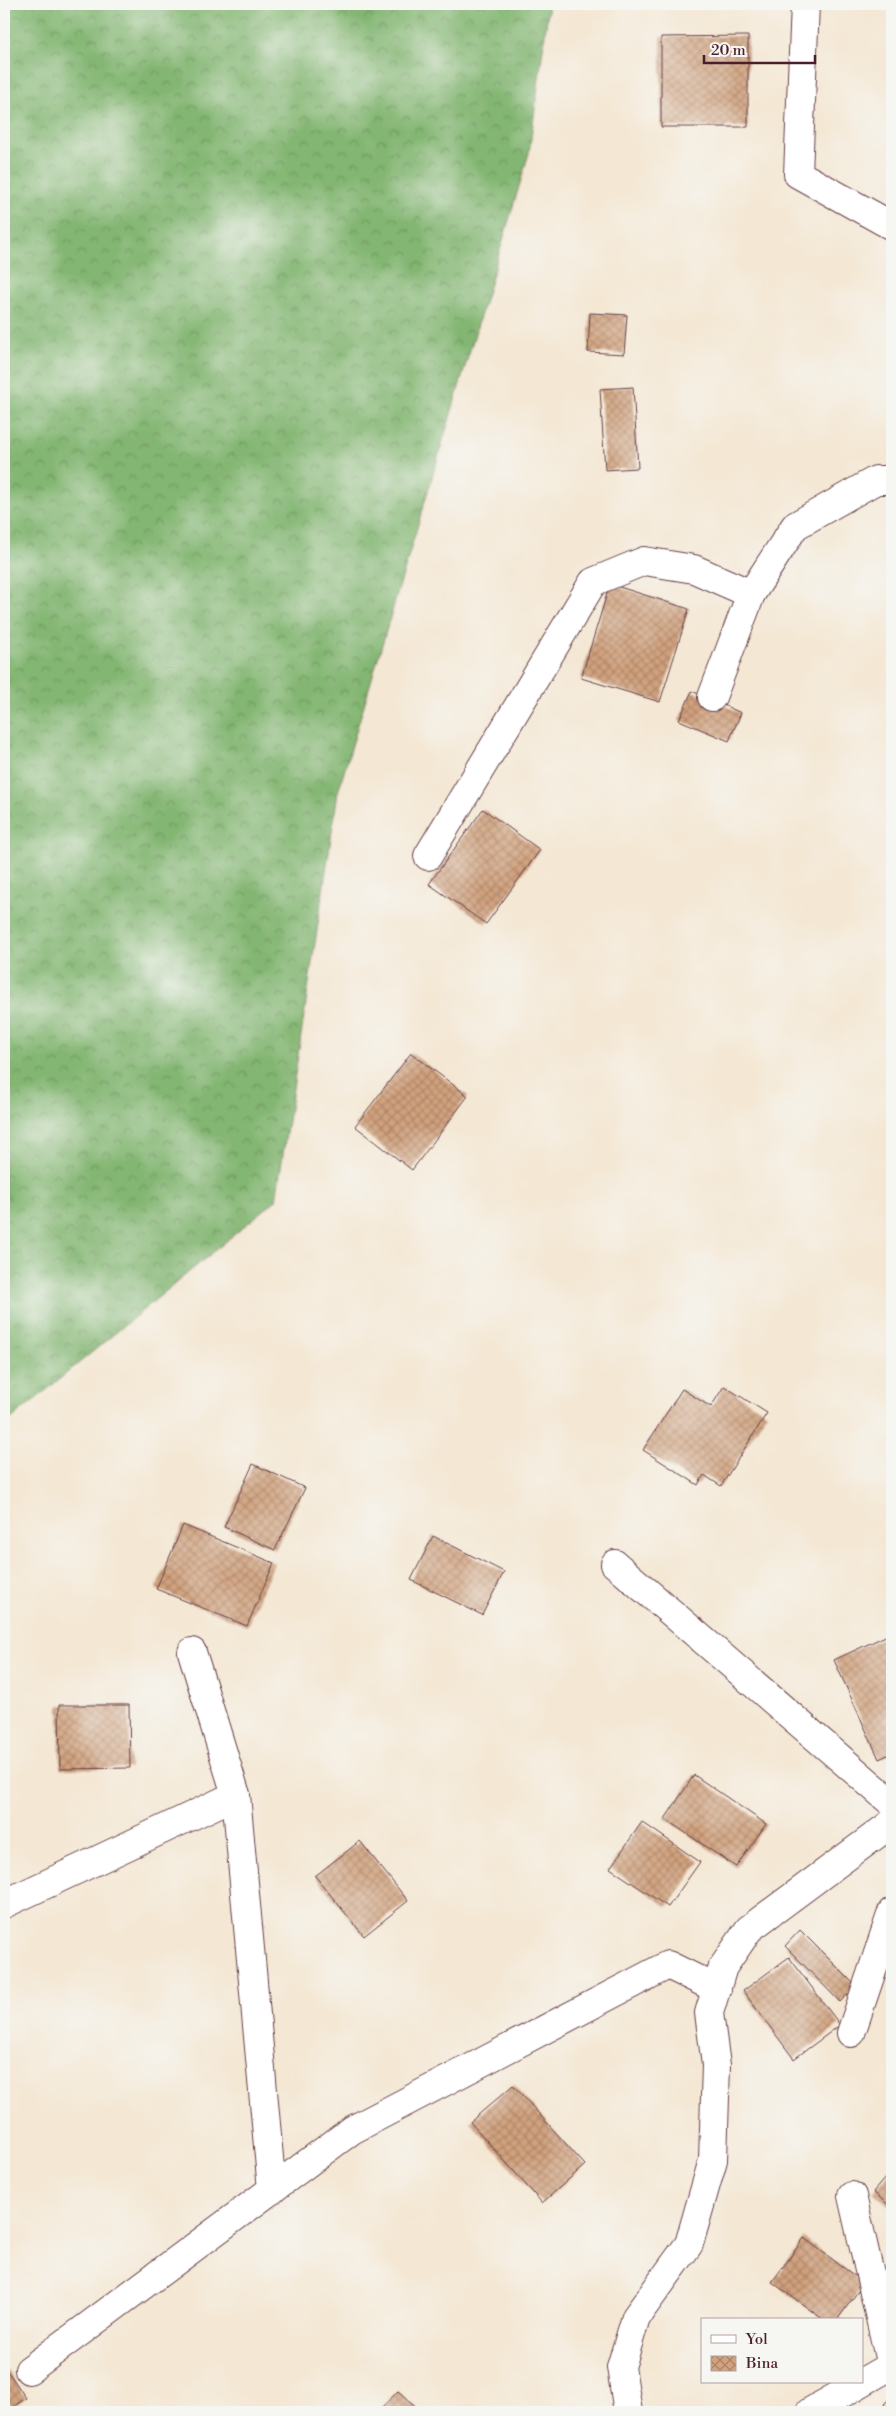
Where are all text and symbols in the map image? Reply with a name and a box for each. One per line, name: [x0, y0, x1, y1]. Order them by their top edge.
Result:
scale bar: [704, 32, 815, 64]
text: 20 m: [711, 41, 746, 60]
legend: [701, 2318, 864, 2384]
text: Yol: [745, 2330, 768, 2349]
text: Bina: [745, 2354, 778, 2373]

